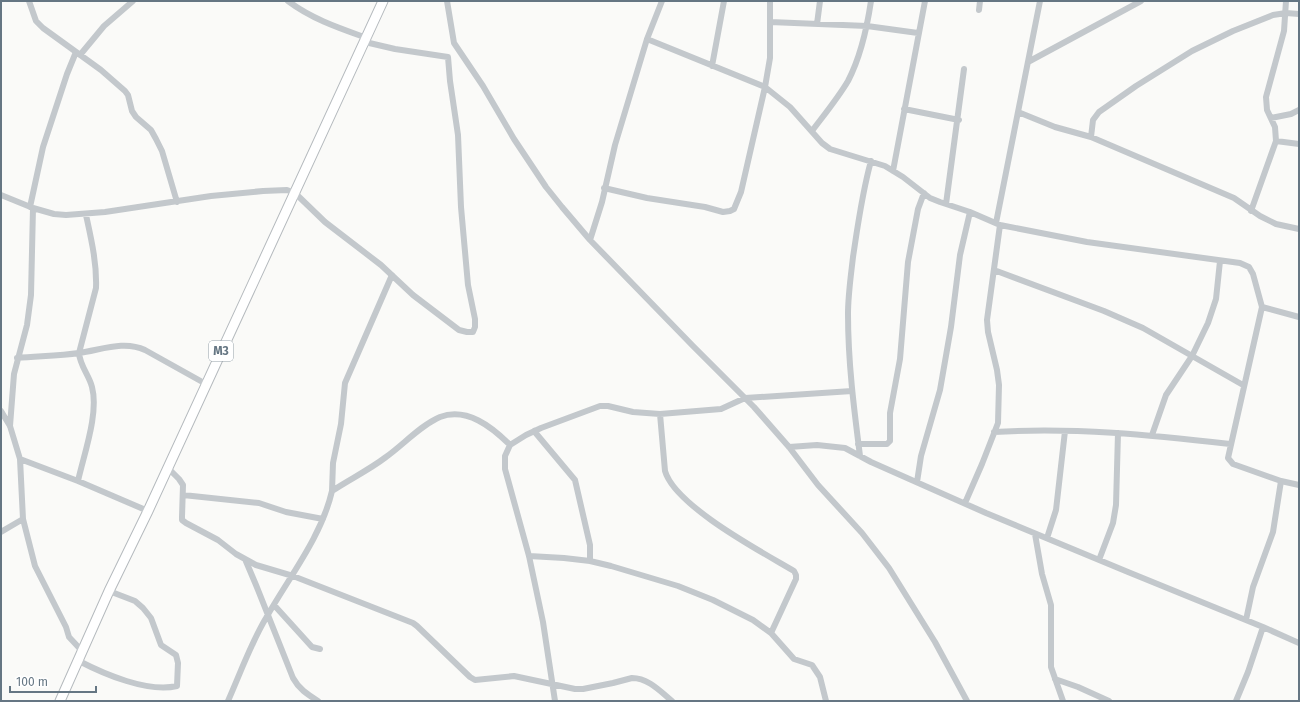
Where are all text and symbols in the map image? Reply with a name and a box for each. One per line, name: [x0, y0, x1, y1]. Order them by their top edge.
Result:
road number: M3: [209, 341, 233, 361]
scale bar: [10, 668, 96, 694]
text: 100 m: [16, 675, 48, 689]

